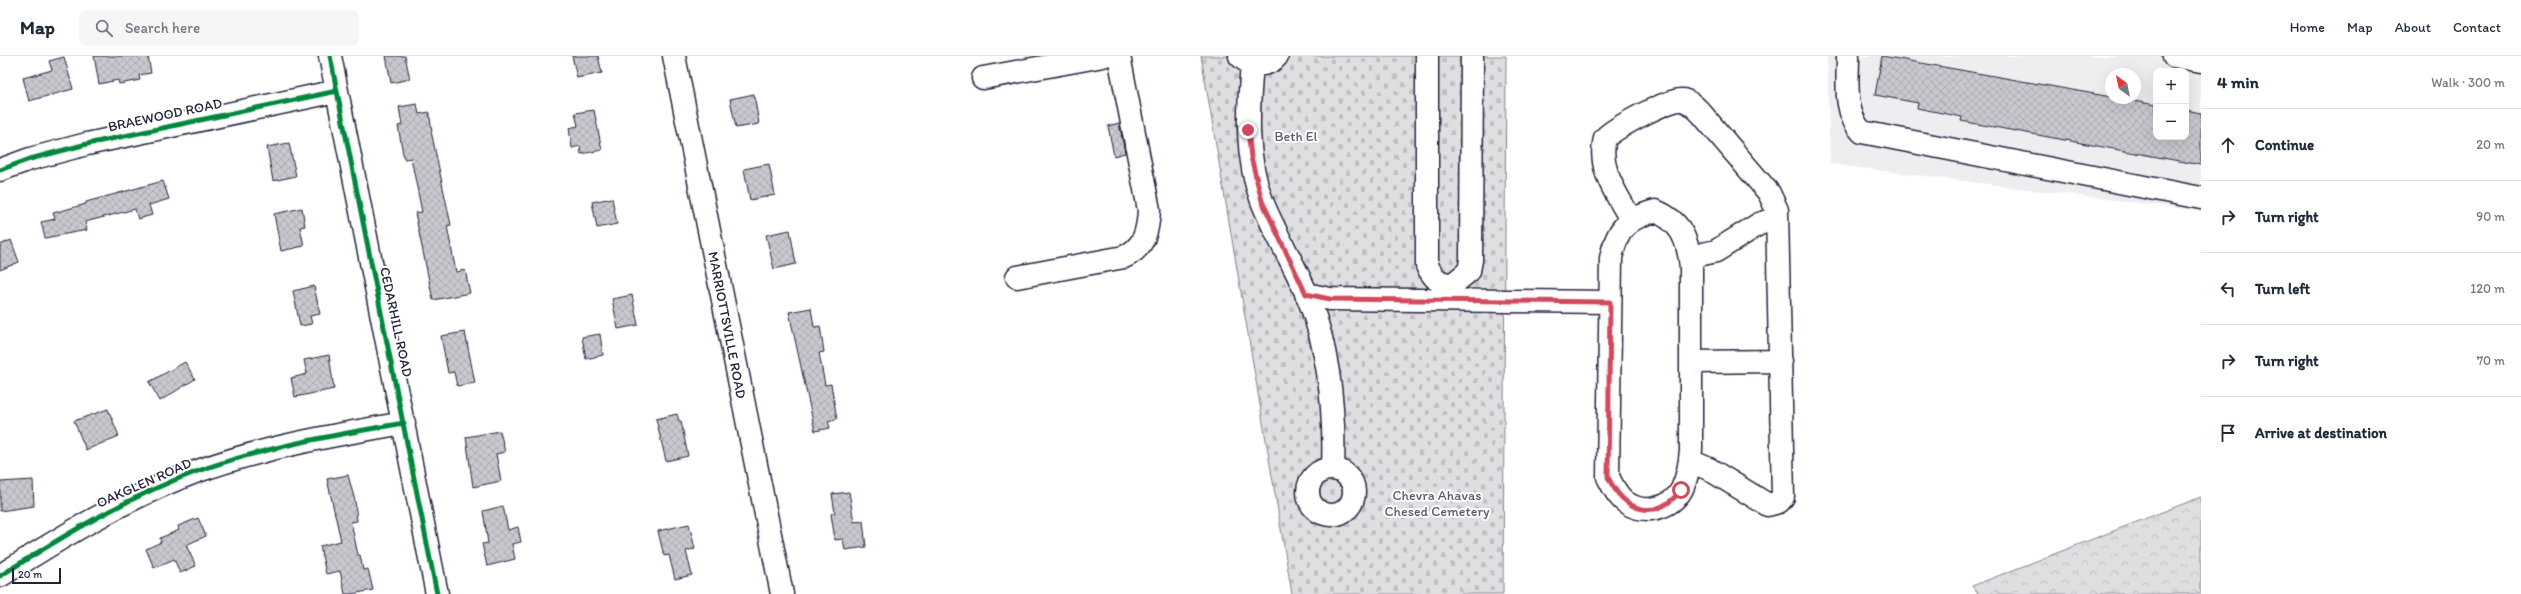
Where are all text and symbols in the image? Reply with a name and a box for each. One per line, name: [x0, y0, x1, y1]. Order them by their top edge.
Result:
search box: [79, 10, 359, 46]
text: Map: [20, 16, 55, 39]
icon: search: [93, 17, 115, 39]
text: Search here: [125, 19, 200, 37]
text: Home: [2290, 19, 2325, 36]
text: Map: [2347, 19, 2373, 36]
text: About: [2395, 19, 2431, 36]
text: Contact: [2453, 19, 2501, 36]
north arrow: [2105, 68, 2141, 104]
map controls: [2153, 68, 2189, 140]
button: +: [2153, 68, 2189, 104]
text: 4 min: [2217, 72, 2259, 92]
text: Walk · 300 m: [2431, 75, 2505, 90]
street label: BRAEWOOD ROAD: [106, 95, 224, 135]
button: −: [2153, 104, 2189, 140]
route end: [1239, 121, 1257, 139]
park label: Beth El: [1275, 128, 1318, 145]
icon: ahead: [2217, 134, 2239, 156]
text: Continue: [2255, 136, 2314, 154]
text: 20 m: [2476, 137, 2505, 152]
icon: right: [2217, 206, 2239, 228]
text: Turn right: [2255, 208, 2319, 226]
text: 90 m: [2476, 209, 2505, 224]
street label: MARRIOTTSVILLE ROAD: [704, 250, 750, 400]
street label: CEDARHILL ROAD: [376, 266, 416, 379]
icon: left: [2217, 278, 2239, 300]
text: Turn left: [2255, 280, 2310, 298]
text: 120 m: [2470, 281, 2505, 296]
icon: right: [2217, 350, 2239, 372]
text: Turn right: [2255, 352, 2319, 370]
text: 70 m: [2477, 353, 2505, 368]
icon: arrive: [2217, 422, 2239, 444]
text: Arrive at destination: [2255, 424, 2387, 442]
street label: OAKGLEN ROAD: [94, 454, 194, 512]
route start: [1672, 481, 1690, 499]
park label: Chevra Ahavas Chesed Cemetery: [1384, 487, 1490, 520]
scale bar: [12, 566, 61, 585]
text: 20 m: [18, 568, 42, 581]

